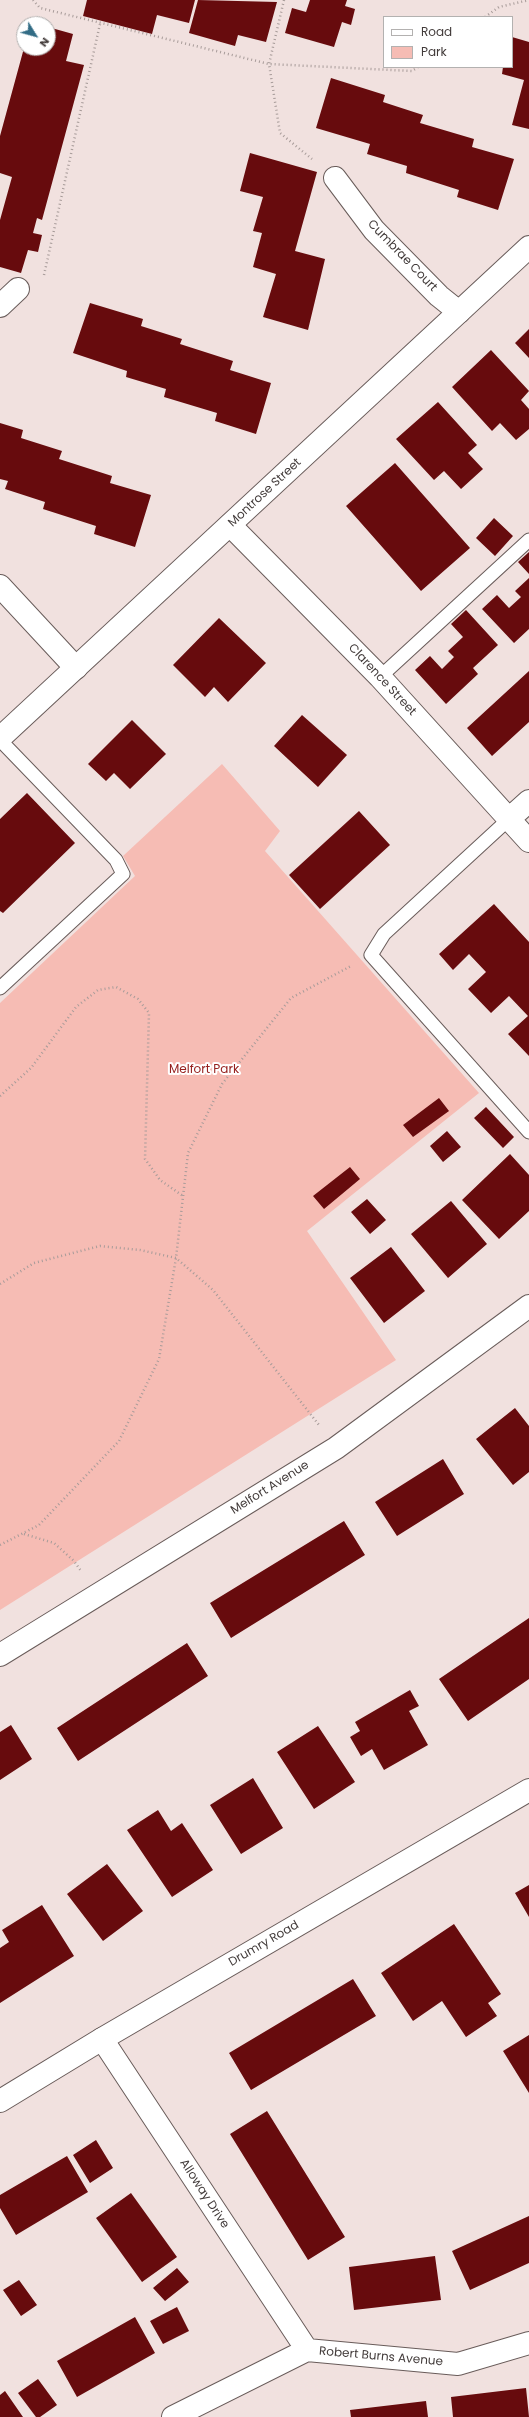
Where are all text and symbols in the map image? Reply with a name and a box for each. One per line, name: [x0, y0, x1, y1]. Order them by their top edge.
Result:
north arrow: [16, 16, 56, 56]
legend: [383, 16, 513, 68]
text: Road: [421, 23, 452, 40]
text: N: [36, 34, 54, 51]
text: Park: [421, 43, 447, 60]
street label: Cumbrae Court: [364, 217, 440, 295]
street label: Montrose Street: [226, 456, 304, 530]
street label: Clarence Street: [345, 641, 419, 719]
park label: Melfort Park: [169, 1063, 239, 1077]
street label: Melfort Avenue: [228, 1458, 312, 1518]
street label: Drumry Road: [226, 1918, 302, 1970]
street label: Alloway Drive: [176, 2157, 232, 2231]
street label: Robert Burns Avenue: [318, 2344, 444, 2370]

